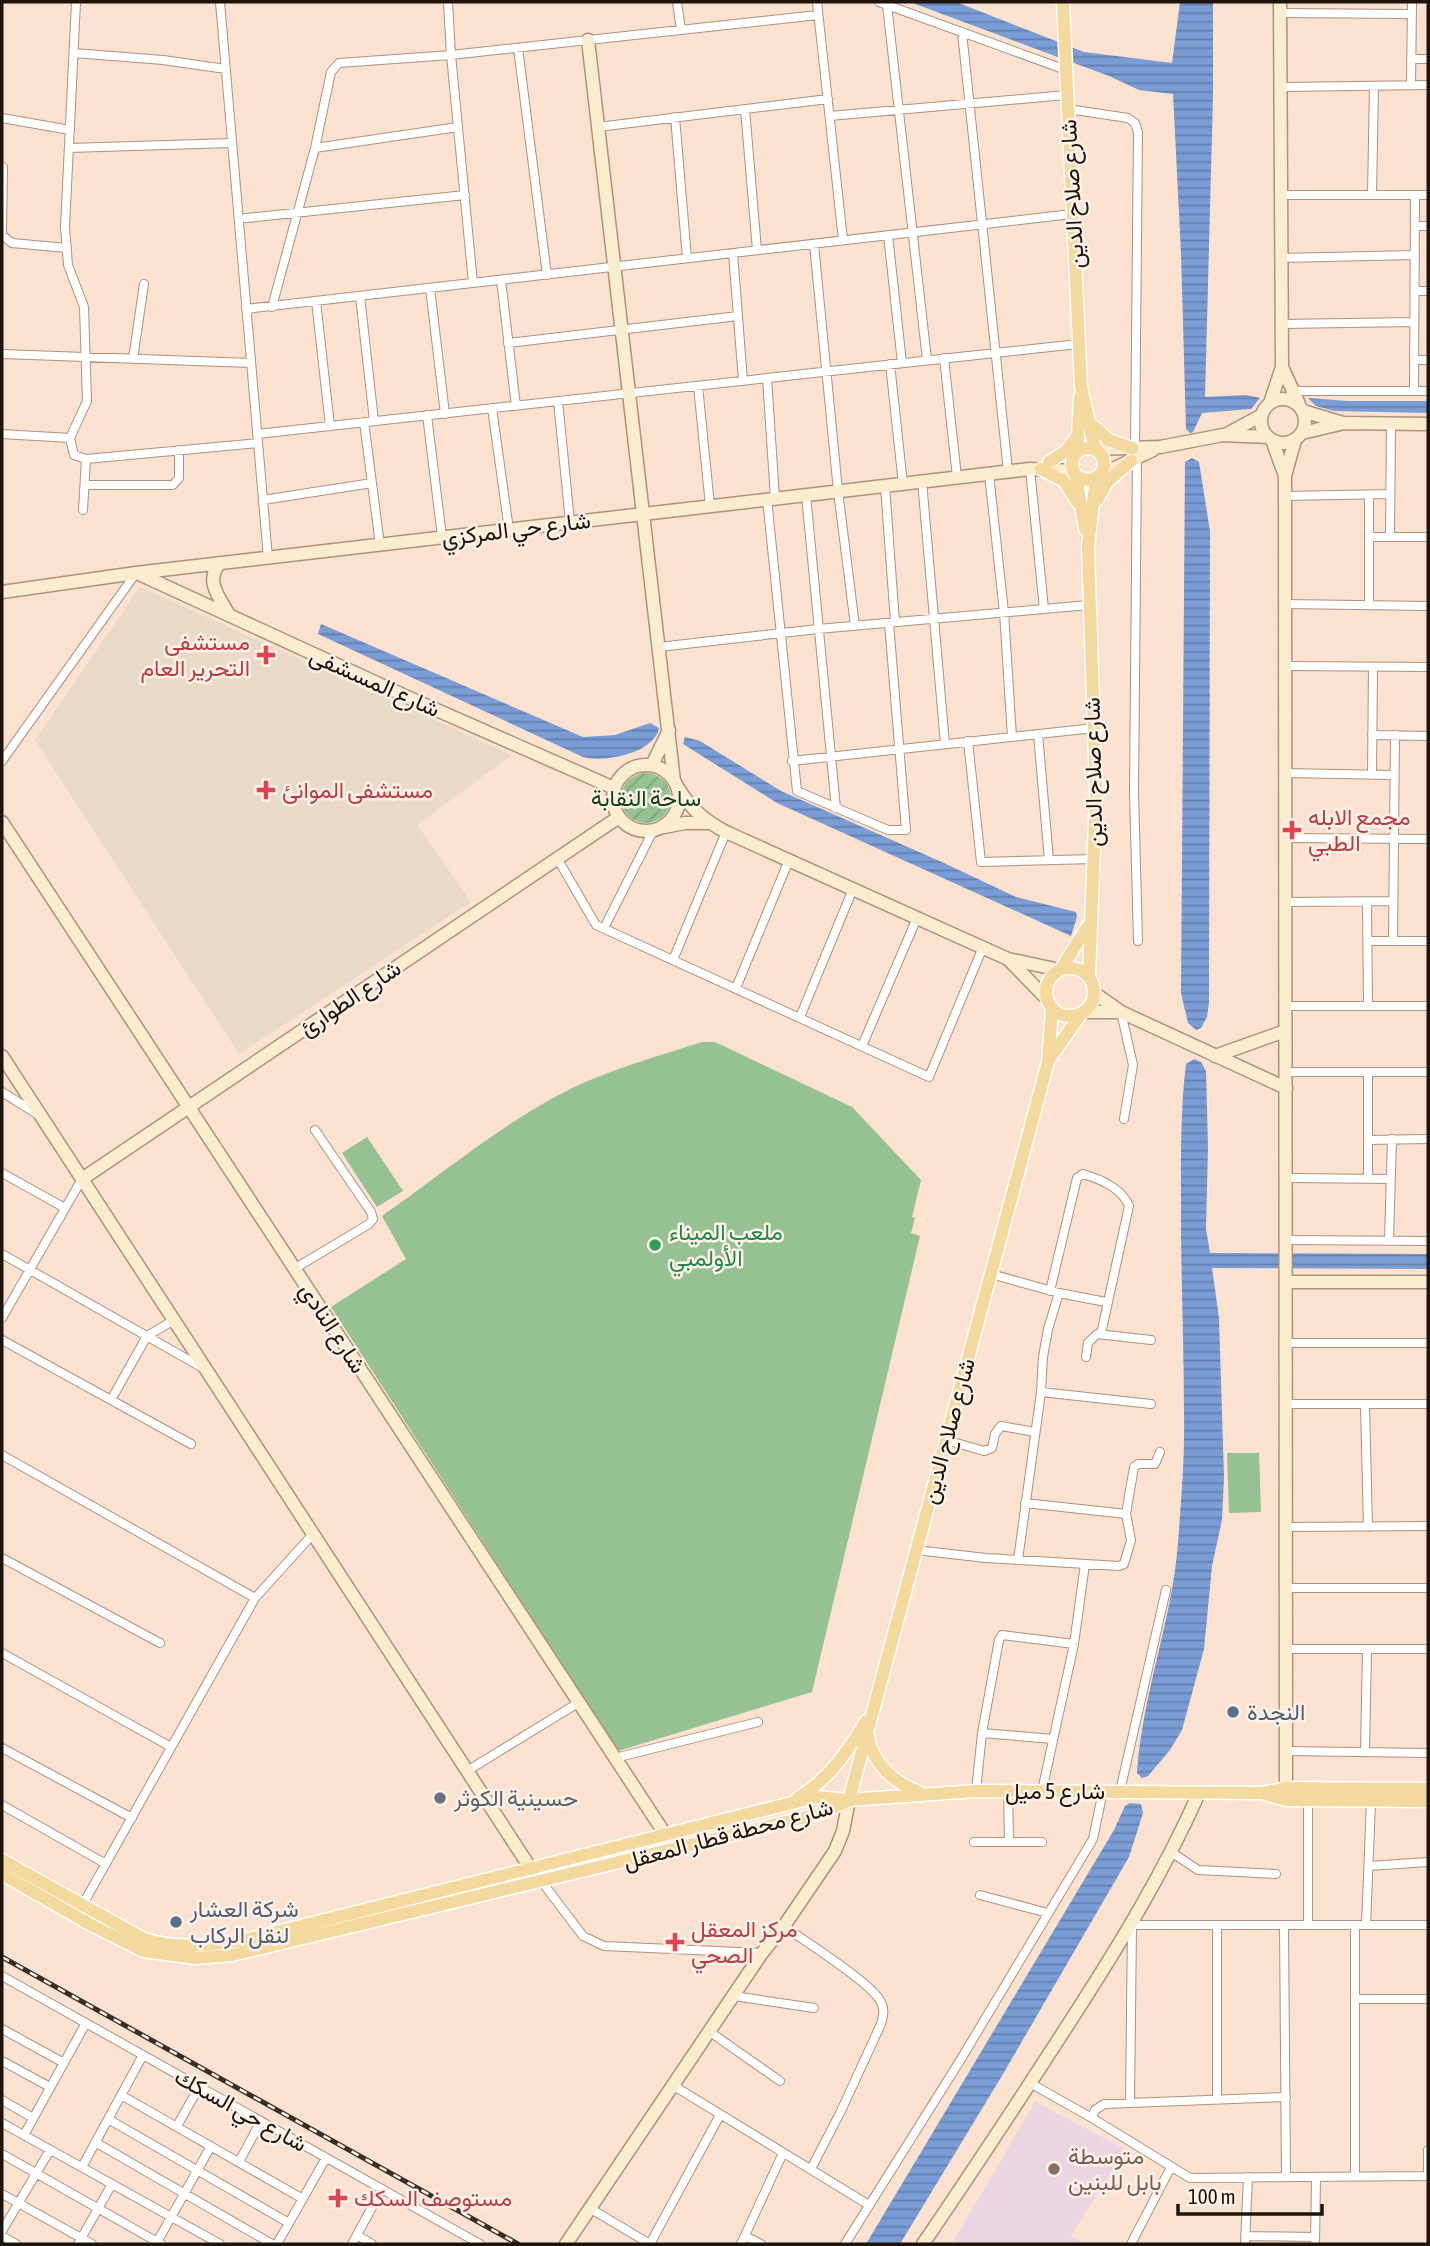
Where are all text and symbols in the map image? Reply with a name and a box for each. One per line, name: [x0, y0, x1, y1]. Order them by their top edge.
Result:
street label: شارع صلاح الدين: [1055, 118, 1092, 269]
street label: شارع حي المركزي: [440, 507, 593, 557]
place label: مستشفى التحرير العام: [140, 629, 250, 683]
street label: شارع المسشفى: [305, 642, 444, 725]
marker: مستشفى التحرير العام: [256, 645, 276, 665]
street label: شارع صلاح الدين: [1079, 697, 1110, 847]
place label: مستشفى الموانئ: [282, 777, 433, 805]
marker: مستشفى الموانئ: [256, 780, 276, 800]
park label: ساحة النقابة: [591, 785, 701, 811]
place label: مجمع الابله الطبي: [1308, 804, 1411, 862]
marker: مجمع الابله الطبي: [1282, 820, 1302, 840]
street label: شارع الطوارئ: [294, 955, 407, 1044]
place label: ملعب الميناء الأولمبي: [669, 1219, 783, 1277]
marker: ملعب الميناء الأولمبي: [647, 1237, 663, 1253]
street label: شارع النادي: [289, 1278, 372, 1381]
street label: شارع صلاح الدين: [916, 1355, 983, 1507]
place label: النجدة: [1247, 1699, 1305, 1725]
marker: النجدة: [1225, 1704, 1241, 1720]
street label: شارع 5 ميل: [1005, 1778, 1105, 1807]
place label: حسينية الكوثر: [453, 1785, 578, 1813]
marker: حسينية الكوثر: [432, 1790, 448, 1806]
street label: شارع محطة قطار المعقل: [620, 1793, 837, 1877]
place label: شركة العشار لنقل الركاب: [189, 1896, 299, 1950]
marker: شركة العشار لنقل الركاب: [168, 1914, 184, 1930]
place label: مركز المعقل الصحي: [691, 1916, 797, 1974]
marker: مركز المعقل الصحي: [665, 1932, 685, 1952]
street label: شارع حي السكك: [168, 2063, 312, 2162]
place label: متوسطة بابل للبنين: [1068, 2143, 1162, 2196]
marker: متوسطة بابل للبنين: [1046, 2161, 1062, 2177]
scale bar: [1178, 2172, 1322, 2216]
text: 100 m: [1188, 2184, 1236, 2208]
place label: مستوصف السكك: [354, 2185, 512, 2213]
marker: مستوصف السكك: [328, 2188, 348, 2208]

